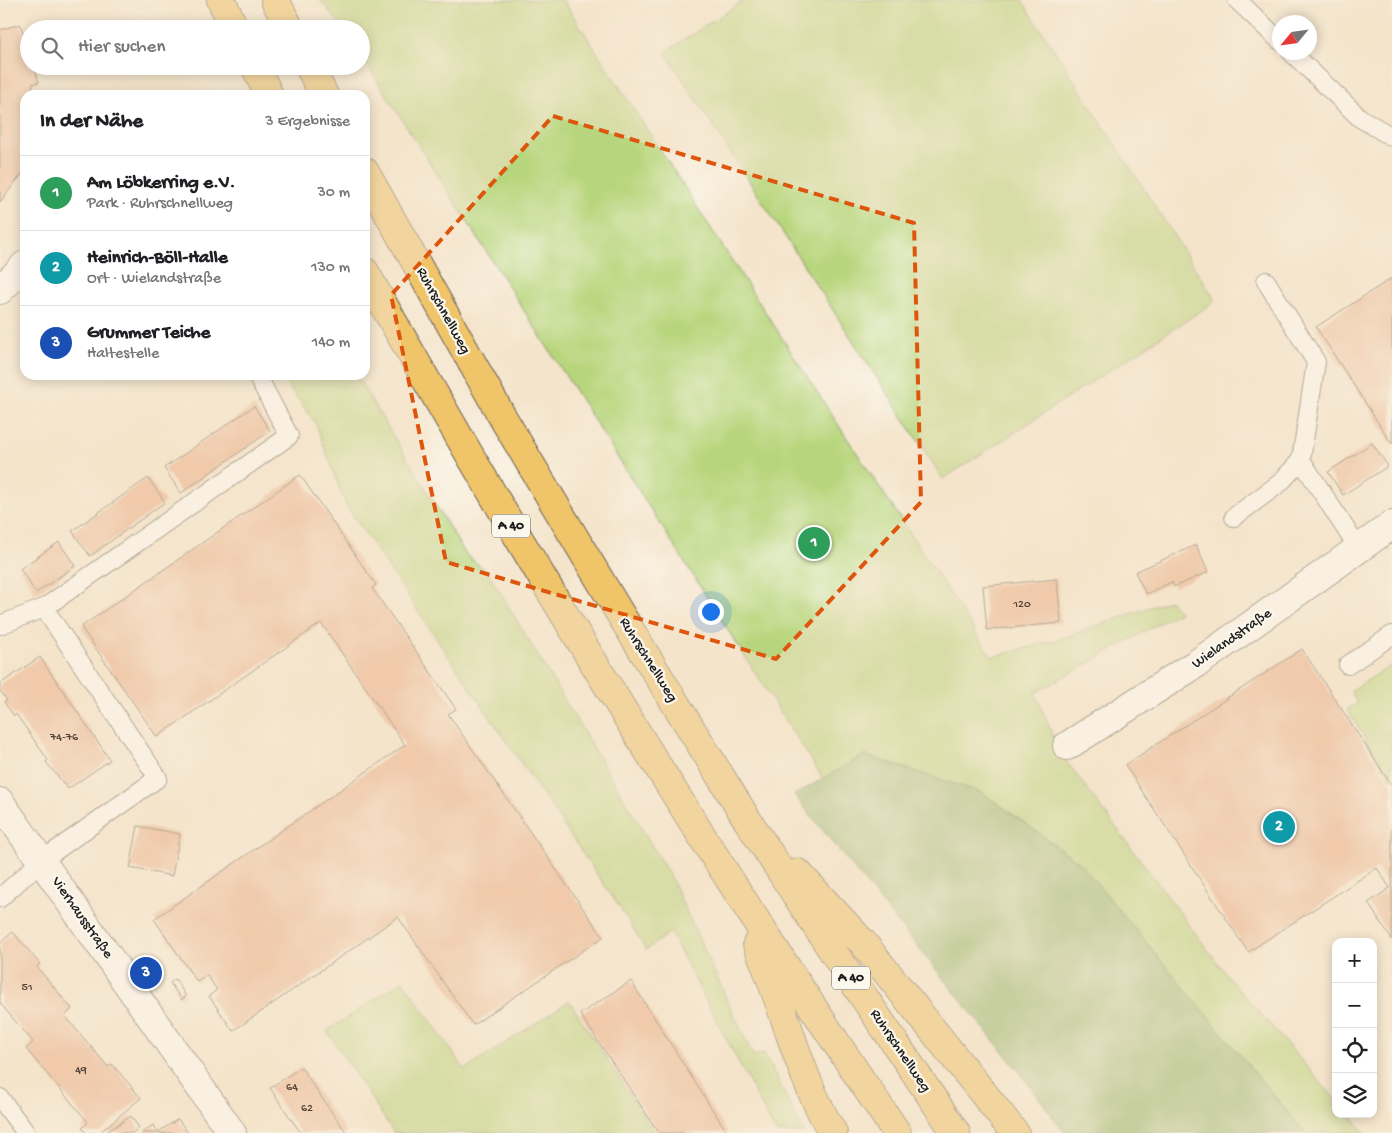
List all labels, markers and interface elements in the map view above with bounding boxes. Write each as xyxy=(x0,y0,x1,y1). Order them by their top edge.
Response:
north arrow xyxy=(1272,15,1317,60)
search box xyxy=(20,20,370,75)
icon: search xyxy=(38,34,66,62)
text: Hier suchen xyxy=(78,36,165,59)
text: In der Nähe xyxy=(40,110,143,135)
text: 3 Ergebnisse xyxy=(265,113,350,132)
text: Am Löbkerring e.V. xyxy=(87,172,236,195)
text: 1 xyxy=(53,184,59,203)
text: 30 m xyxy=(317,184,350,203)
text: Park · Ruhrschnellweg xyxy=(87,195,233,214)
text: Heinrich-Böll-Halle xyxy=(87,247,228,270)
text: 2 xyxy=(52,259,60,278)
text: 130 m xyxy=(311,259,350,278)
street label: Ruhrschnellweg xyxy=(412,265,474,357)
text: Ort · Wielandstraße xyxy=(87,270,221,289)
text: Grummer Teiche xyxy=(87,322,210,345)
text: 3 xyxy=(52,334,60,353)
text: 140 m xyxy=(312,334,350,353)
text: Haltestelle xyxy=(87,345,159,364)
road number: A 40 xyxy=(492,514,530,538)
pin: 1 xyxy=(798,524,830,562)
house number: 120 xyxy=(1012,598,1031,612)
your location xyxy=(698,599,724,625)
street label: Wielandstraße xyxy=(1189,605,1276,673)
street label: Ruhrschnellweg xyxy=(615,614,681,706)
house number: 74-76 xyxy=(49,731,79,745)
pin: 2 xyxy=(1263,808,1295,846)
street label: Vierhausstraße xyxy=(47,873,117,963)
map controls xyxy=(1332,938,1377,1118)
button: + xyxy=(1332,938,1377,983)
pin: 3 xyxy=(130,954,162,992)
road number: A 40 xyxy=(832,966,870,990)
house number: 51 xyxy=(21,981,33,995)
button: − xyxy=(1332,983,1377,1028)
street label: Ruhrschnellweg xyxy=(866,1006,934,1096)
button: locate xyxy=(1332,1028,1377,1073)
house number: 49 xyxy=(75,1064,87,1078)
button: layers xyxy=(1332,1073,1377,1118)
house number: 64 xyxy=(286,1081,298,1095)
house number: 62 xyxy=(301,1102,313,1116)

